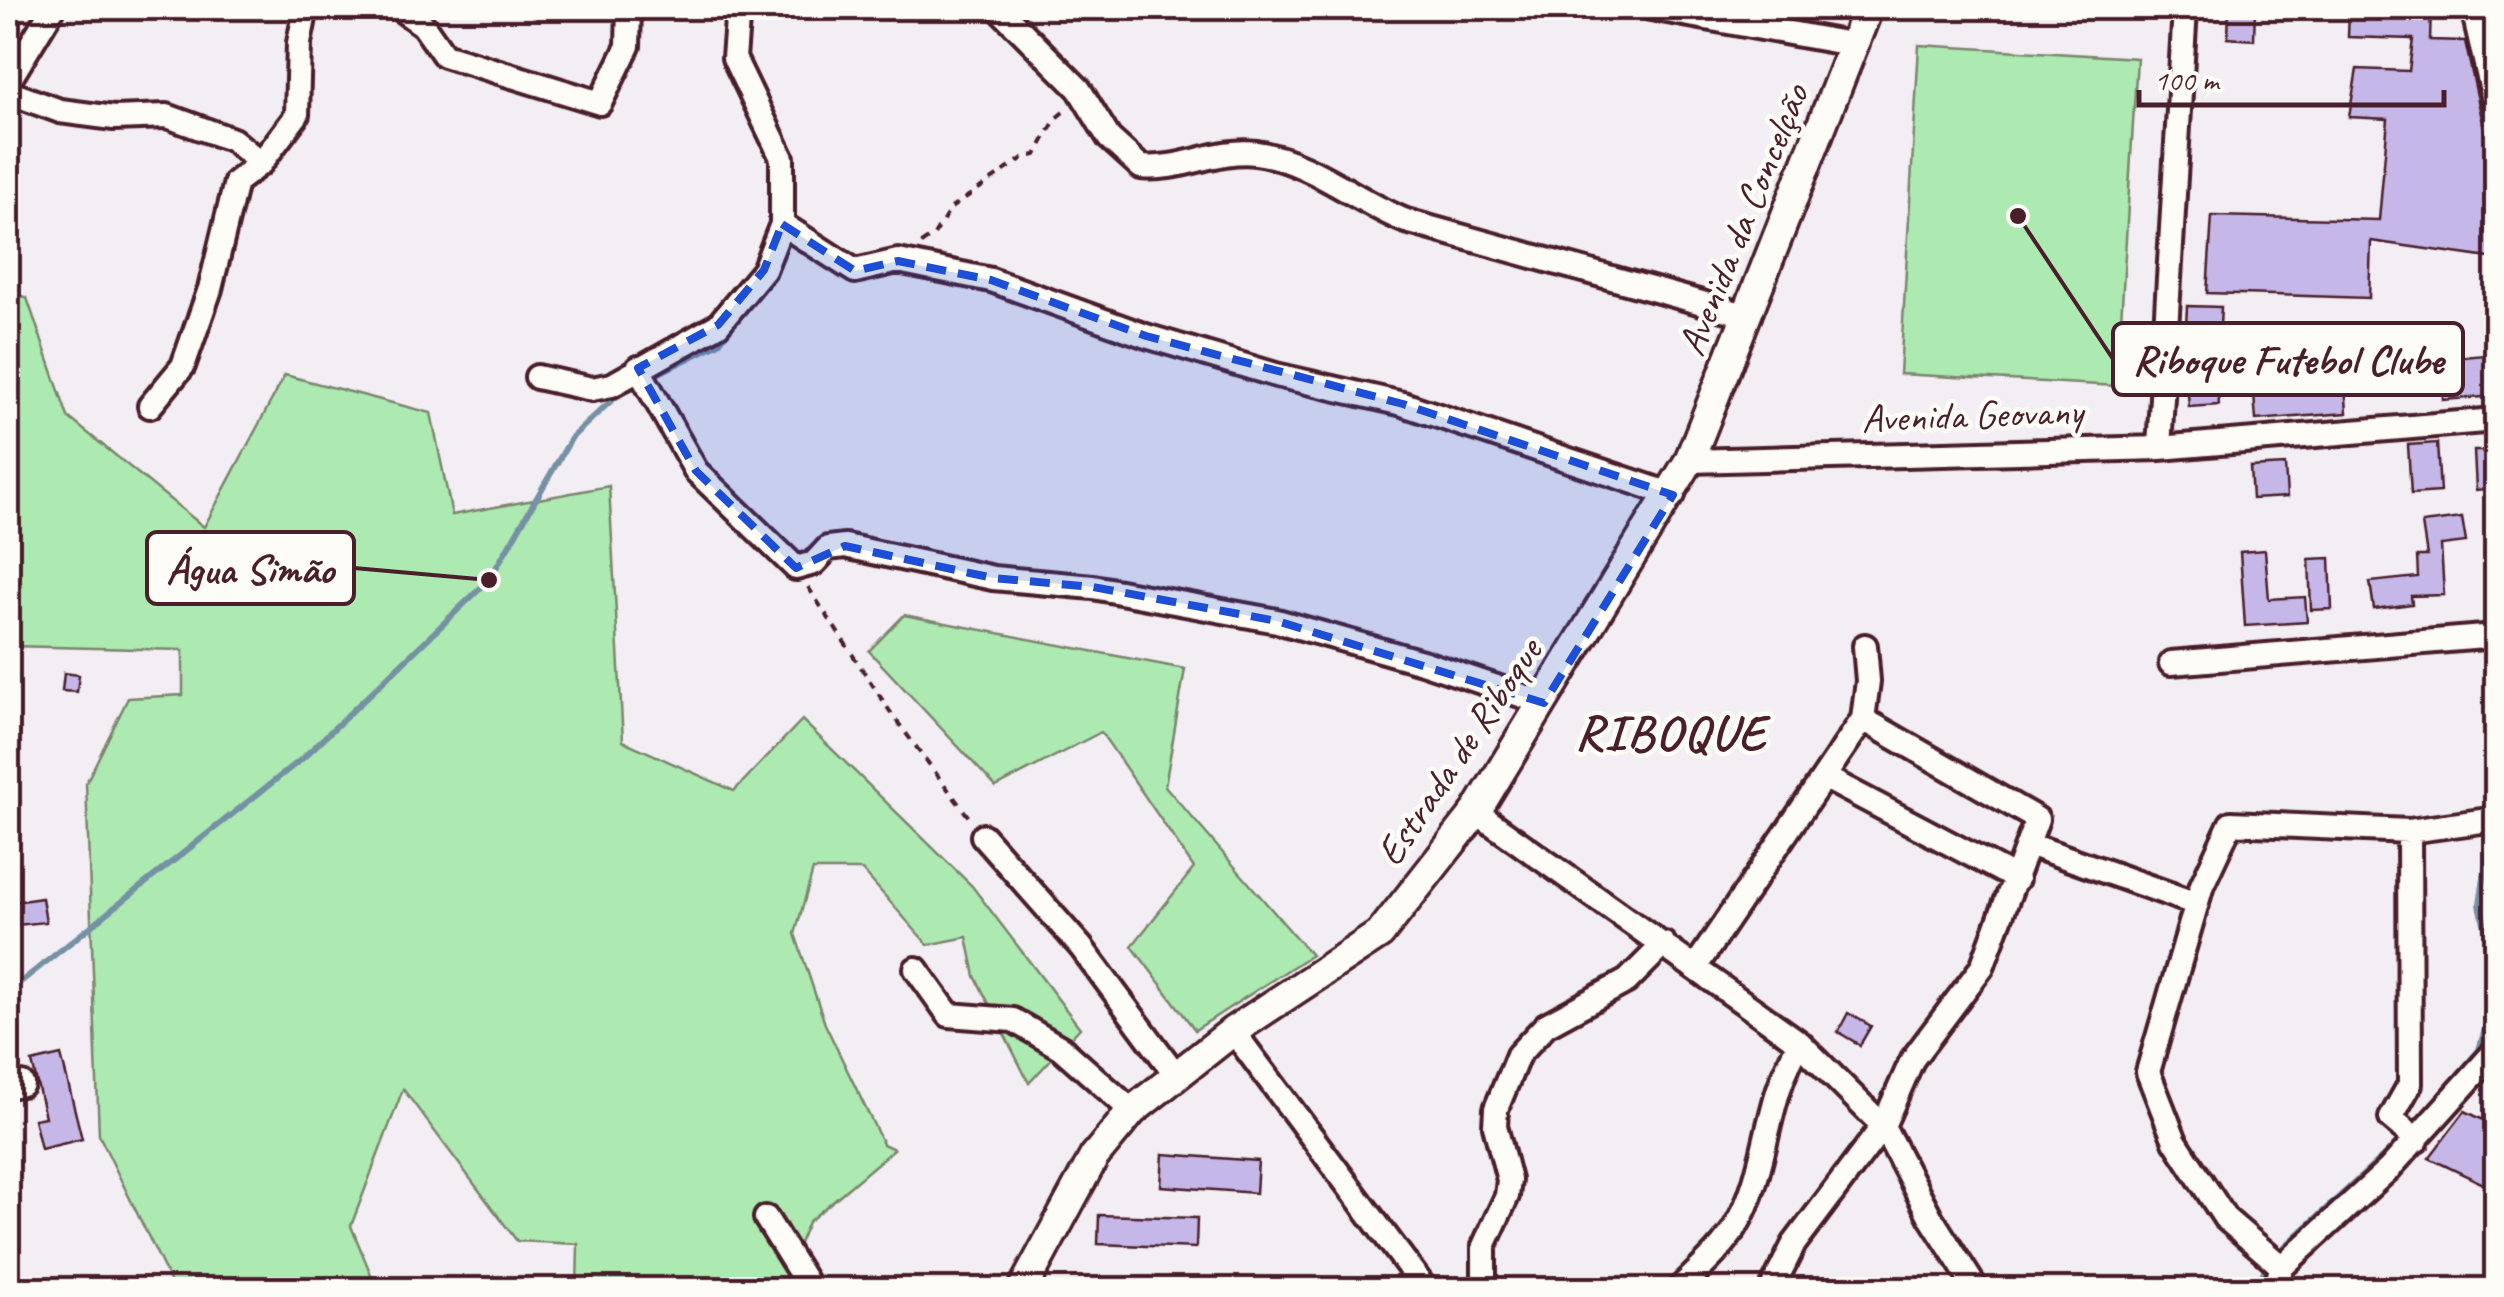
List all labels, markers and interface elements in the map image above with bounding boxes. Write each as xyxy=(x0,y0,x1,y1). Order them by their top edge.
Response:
scale bar xyxy=(2139,45,2444,107)
text: 100 m xyxy=(2154,61,2221,99)
street label: Avenida da Concelção xyxy=(1666,75,1821,363)
callout: Riboque Futebol Clube xyxy=(2113,323,2463,395)
text: Riboque Futebol Clube xyxy=(2133,334,2446,387)
street label: Avenida Geovany xyxy=(1861,386,2087,444)
callout: Água Simão xyxy=(147,532,354,604)
text: Água Simão xyxy=(166,543,337,596)
street label: Estrada de Riboque xyxy=(1365,626,1555,875)
district label: RIBOQUE xyxy=(1575,701,1771,764)

